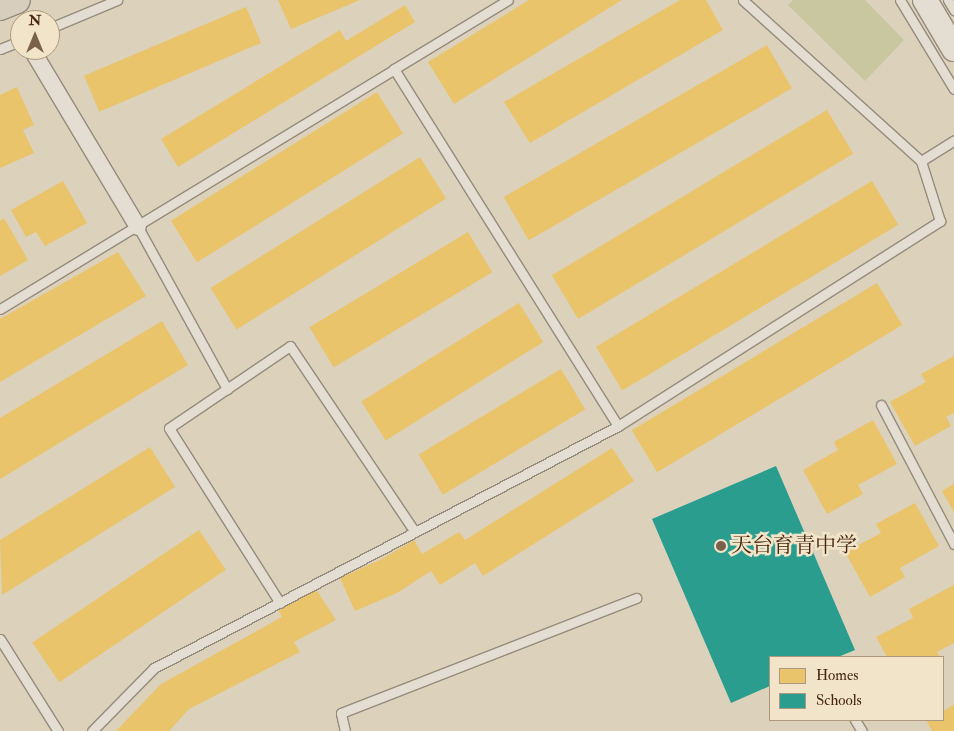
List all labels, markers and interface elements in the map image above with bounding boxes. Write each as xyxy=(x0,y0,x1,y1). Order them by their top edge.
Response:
north arrow xyxy=(10,10,60,60)
text: N xyxy=(29,12,41,29)
place label: 天台育青中学 xyxy=(731,533,857,559)
marker: 天台育青中学 xyxy=(715,540,727,552)
legend xyxy=(769,656,944,721)
text: Homes xyxy=(816,666,858,685)
text: Schools xyxy=(816,691,862,710)

